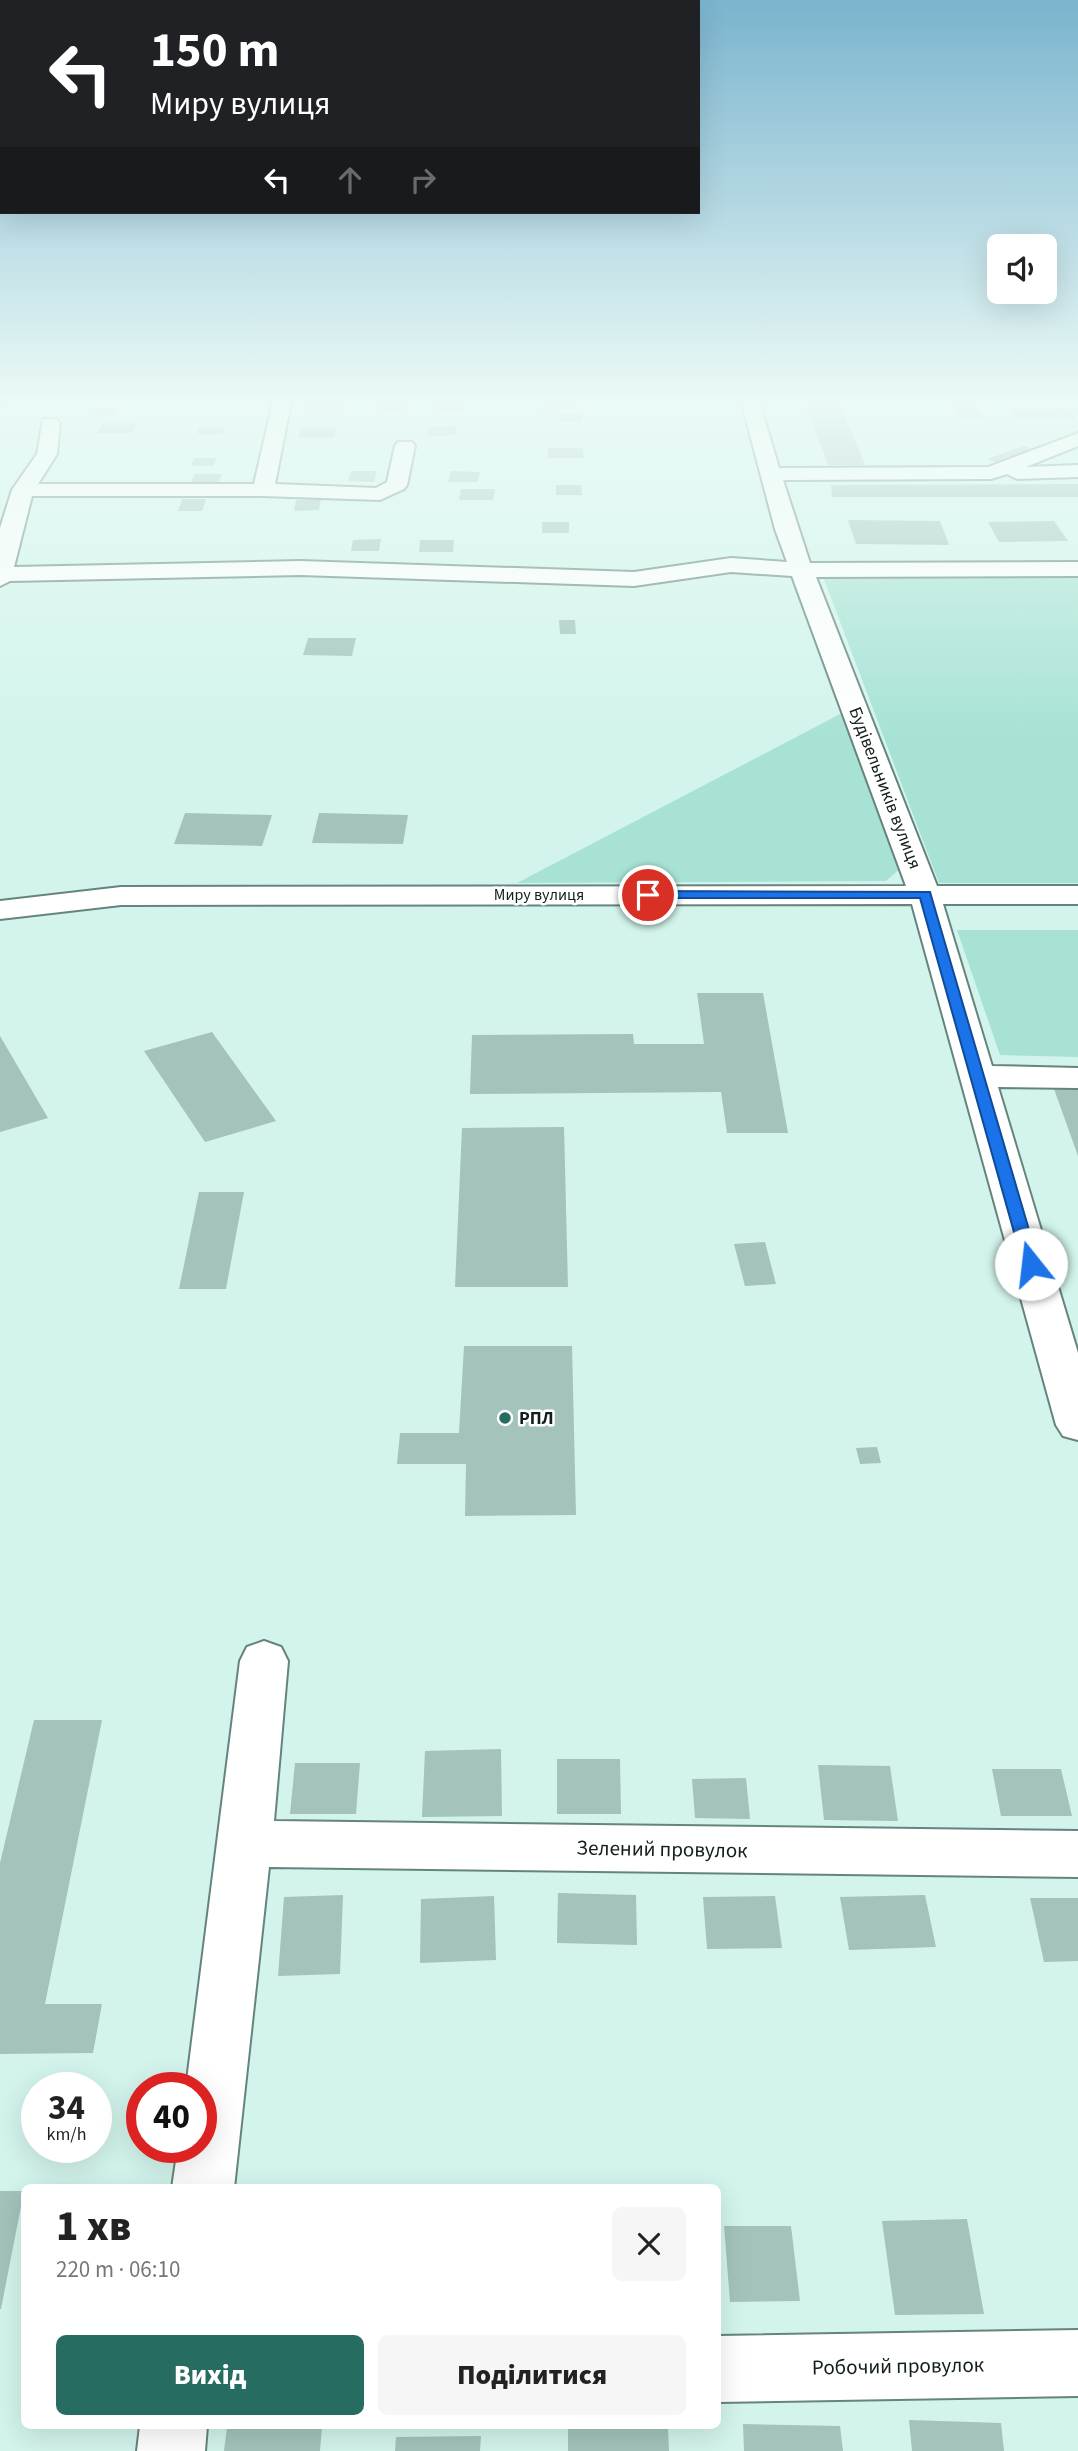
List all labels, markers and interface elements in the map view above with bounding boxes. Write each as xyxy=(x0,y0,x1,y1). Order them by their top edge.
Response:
text: 150 m xyxy=(150,16,279,86)
icon: left xyxy=(35,28,126,119)
text: Миру вулиця xyxy=(150,81,331,127)
icon: left xyxy=(258,161,296,199)
icon: ahead xyxy=(331,161,369,199)
icon: right xyxy=(404,161,442,199)
map controls xyxy=(987,234,1057,304)
button: sound xyxy=(987,234,1057,304)
street label: Будівельників вулиця xyxy=(843,703,927,873)
pin xyxy=(618,865,678,925)
icon: arrive xyxy=(629,876,667,914)
street label: Миру вулиця xyxy=(494,884,584,906)
position arrow xyxy=(994,1227,1068,1301)
place label: РПЛ xyxy=(519,1406,554,1431)
marker: РПЛ xyxy=(497,1410,513,1426)
street label: Зелений провулок xyxy=(576,1833,748,1866)
speed limit sign: 40 xyxy=(126,2072,217,2163)
text: 34 xyxy=(48,2083,85,2133)
text: km/h xyxy=(47,2122,86,2147)
text: 1 хв xyxy=(56,2197,131,2257)
button: close xyxy=(612,2207,686,2281)
text: 220 m · 06:10 xyxy=(56,2253,180,2286)
button: Вихід xyxy=(56,2335,364,2415)
button: Поділитися xyxy=(378,2335,686,2415)
street label: Робочий провулок xyxy=(812,2349,985,2382)

